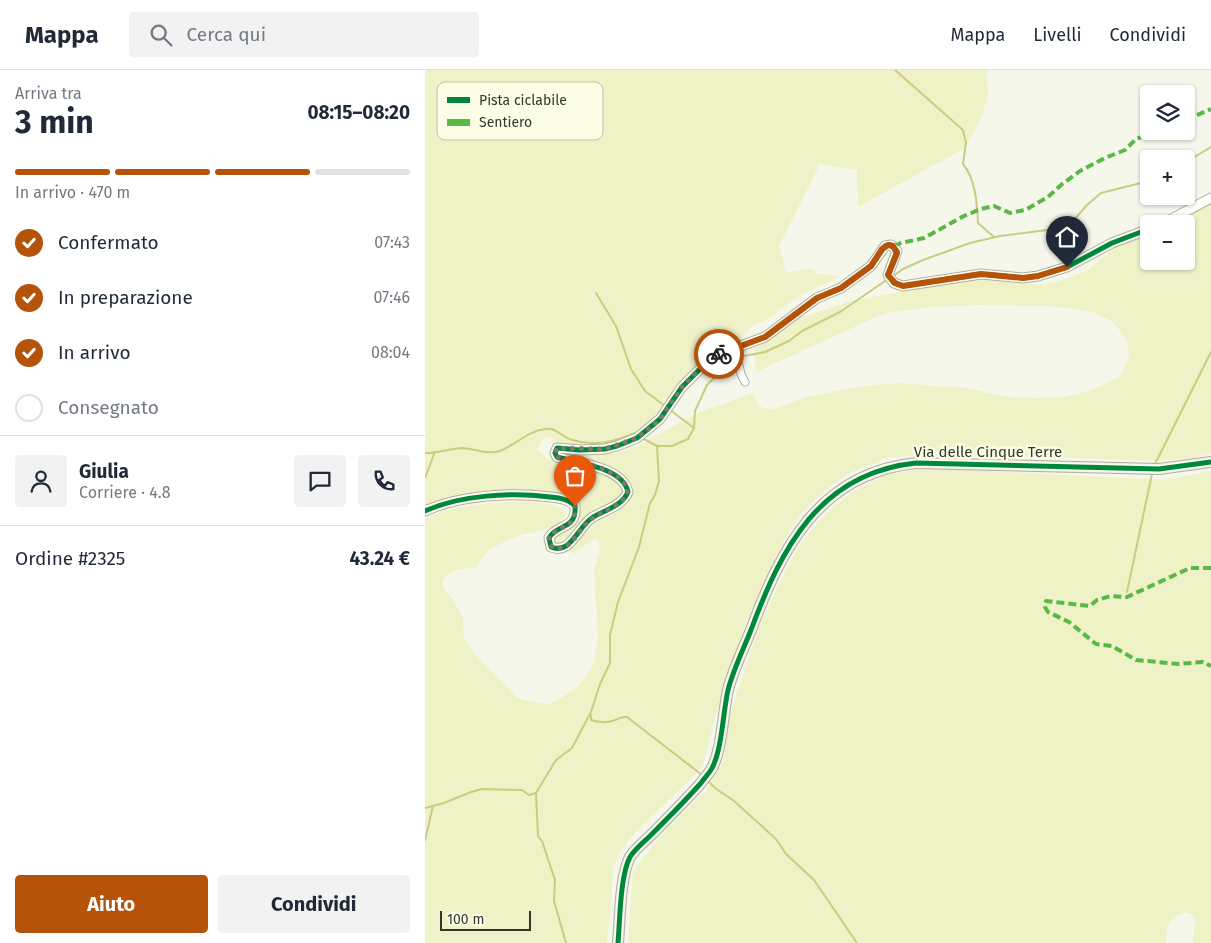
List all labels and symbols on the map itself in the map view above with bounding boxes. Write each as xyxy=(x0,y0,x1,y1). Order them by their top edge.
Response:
legend xyxy=(437,82,603,140)
text: Pista ciclabile xyxy=(479,92,567,109)
text: Sentiero xyxy=(479,114,532,131)
pin xyxy=(1046,216,1088,267)
courier xyxy=(694,329,744,379)
street label: Via delle Cinque Terre xyxy=(914,443,1062,461)
pin xyxy=(554,455,596,506)
scale bar xyxy=(440,908,531,931)

